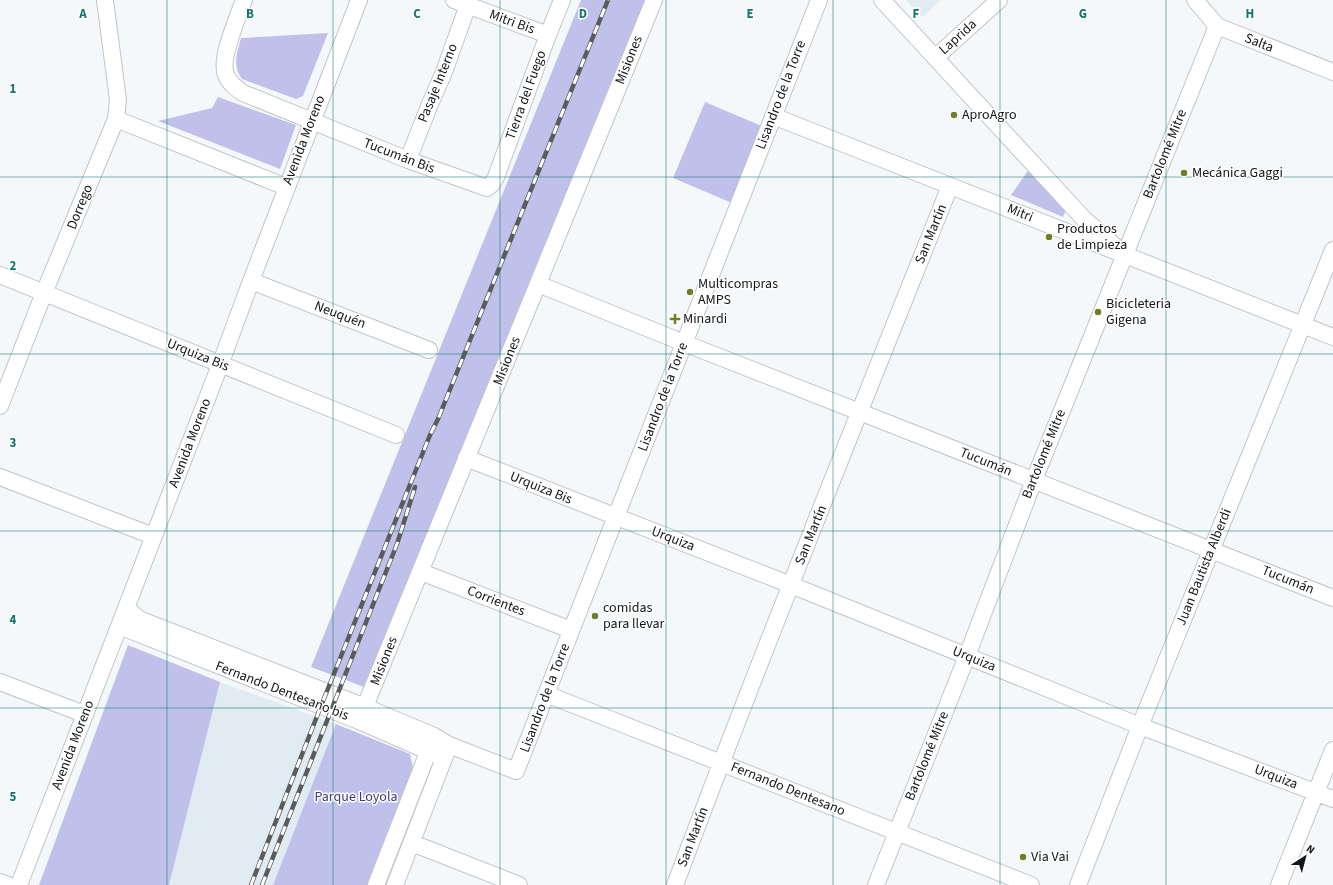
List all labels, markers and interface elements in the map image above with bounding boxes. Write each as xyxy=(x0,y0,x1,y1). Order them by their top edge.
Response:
text: A xyxy=(78,5,87,23)
text: B xyxy=(246,5,254,23)
text: C xyxy=(413,5,421,23)
street label: Mitri Bis xyxy=(486,5,538,39)
text: D xyxy=(579,5,587,23)
text: E xyxy=(746,5,754,23)
text: F xyxy=(913,5,920,23)
text: G xyxy=(1079,5,1087,23)
text: H xyxy=(1246,5,1254,23)
street label: Laprida xyxy=(935,15,981,59)
street label: Salta xyxy=(1242,28,1276,58)
street label: Misiones xyxy=(610,32,648,87)
street label: Lisandro de la Torre xyxy=(751,38,811,152)
street label: Pasaje Interno xyxy=(413,41,463,125)
street label: Tierra del Fuego xyxy=(501,48,551,142)
text: 1 xyxy=(10,80,17,98)
street label: Avenida Moreno xyxy=(278,92,330,188)
place label: AproAgro xyxy=(962,105,1017,125)
street label: Bartolomé Mitre xyxy=(1138,106,1192,202)
marker: AproAgro xyxy=(949,110,959,120)
street label: Tucumán Bis xyxy=(360,133,438,179)
place label: Mecánica Gaggi xyxy=(1192,163,1283,183)
marker: Mecánica Gaggi xyxy=(1179,168,1189,178)
street label: Dorrego xyxy=(62,181,98,233)
street label: Mitri xyxy=(1004,199,1036,227)
street label: San Martín xyxy=(910,201,952,267)
place label: Productos de Limpieza xyxy=(1057,219,1127,255)
marker: Productos de Limpieza xyxy=(1044,232,1054,242)
text: 2 xyxy=(10,257,17,275)
place label: Multicompras AMPS xyxy=(698,274,778,310)
marker: Multicompras AMPS xyxy=(685,287,695,297)
place label: Bicicleteria Gigena xyxy=(1106,294,1171,330)
street label: Neuquén xyxy=(311,296,369,334)
marker: Bicicleteria Gigena xyxy=(1093,307,1103,317)
place label: Minardi xyxy=(683,309,727,329)
marker: Minardi xyxy=(670,314,680,324)
street label: Urquiza Bis xyxy=(164,333,232,377)
street label: Misiones xyxy=(488,333,526,388)
street label: Lisandro de la Torre xyxy=(633,340,693,454)
street label: Avenida Moreno xyxy=(164,395,216,491)
street label: Bartolomé Mitre xyxy=(1017,406,1071,502)
text: 3 xyxy=(10,434,17,452)
street label: Tucumán xyxy=(957,442,1015,482)
street label: Urquiza Bis xyxy=(507,466,575,510)
street label: San Martín xyxy=(790,502,832,568)
street label: Juan Bautista Alberdi xyxy=(1171,505,1237,629)
street label: Urquiza xyxy=(648,522,698,556)
street label: Tucumán xyxy=(1259,560,1317,600)
street label: Corrientes xyxy=(464,581,528,621)
place label: comidas para llevar xyxy=(603,598,664,634)
text: 4 xyxy=(10,611,17,629)
marker: comidas para llevar xyxy=(590,611,600,621)
street label: Misiones xyxy=(365,633,403,688)
street label: Lisandro de la Torre xyxy=(515,641,575,755)
street label: Urquiza xyxy=(949,641,999,677)
street label: Fernando Dentesano bis xyxy=(212,656,352,726)
street label: Avenida Moreno xyxy=(47,697,99,793)
street label: Bartolomé Mitre xyxy=(900,708,954,804)
street label: Fernando Dentesano xyxy=(728,757,848,821)
street label: Urquiza xyxy=(1251,760,1301,794)
park label: Parque Loyola xyxy=(314,787,398,807)
text: 5 xyxy=(10,788,17,806)
street label: San Martín xyxy=(672,804,714,870)
north arrow xyxy=(1285,837,1325,877)
text: N xyxy=(1303,841,1318,858)
place label: Via Vai xyxy=(1031,847,1069,867)
marker: Via Vai xyxy=(1018,852,1028,862)

